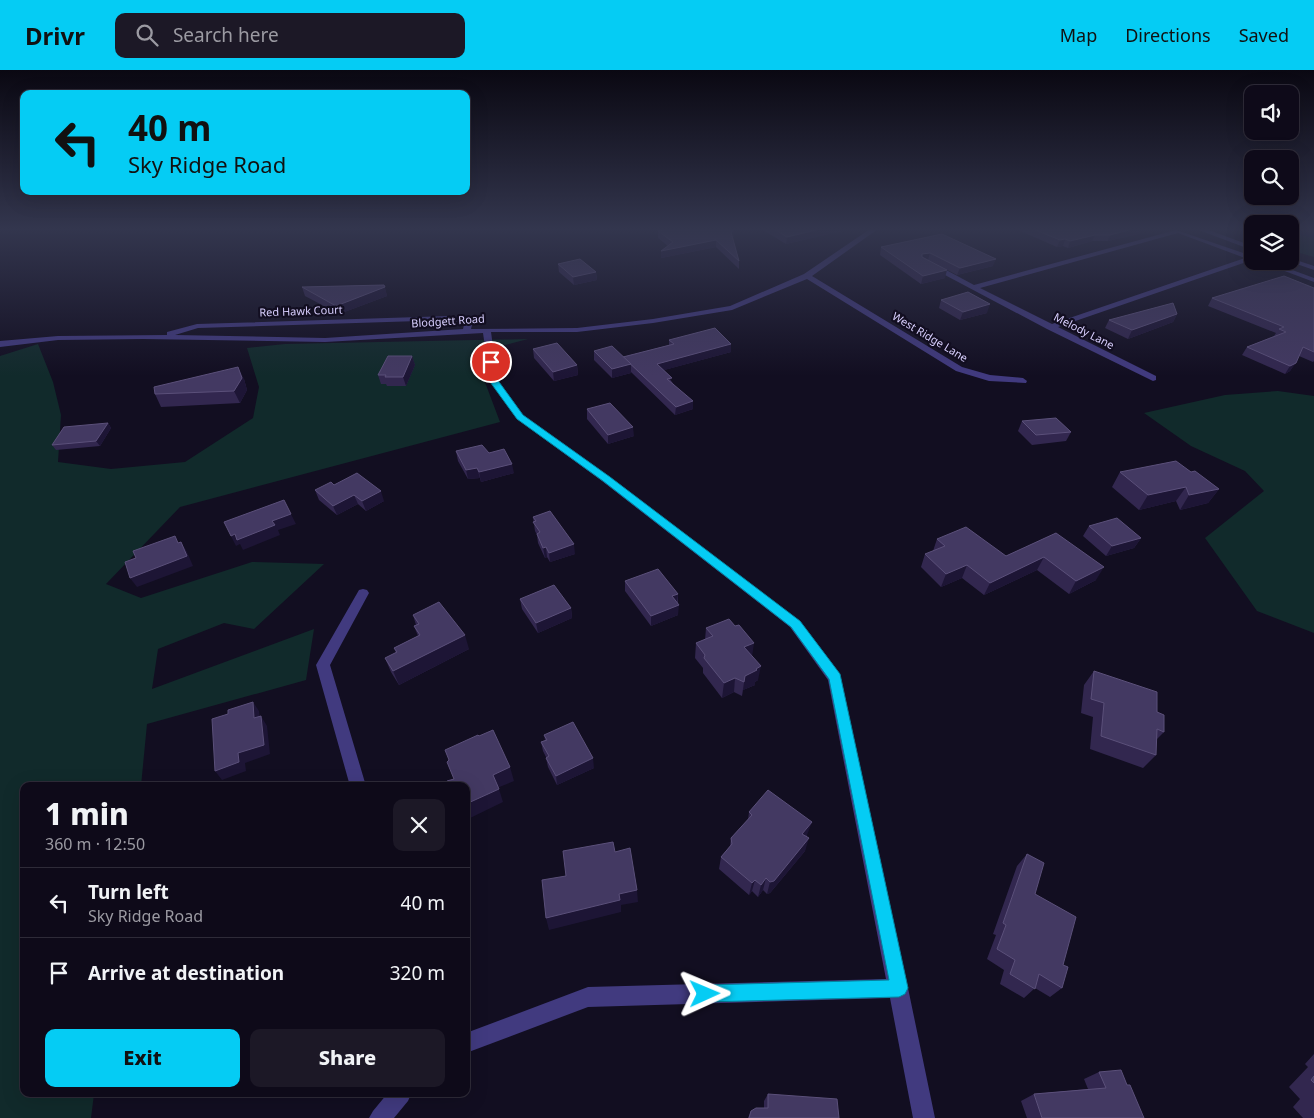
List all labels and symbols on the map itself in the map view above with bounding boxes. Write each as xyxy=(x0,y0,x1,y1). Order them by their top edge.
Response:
street label: Red Hawk Court xyxy=(259,302,343,319)
street label: West Ridge Lane xyxy=(890,308,971,365)
street label: Melody Lane xyxy=(1051,309,1117,352)
street label: Blodgett Road xyxy=(411,310,485,331)
pin xyxy=(470,341,512,383)
position arrow xyxy=(678,967,730,1019)

